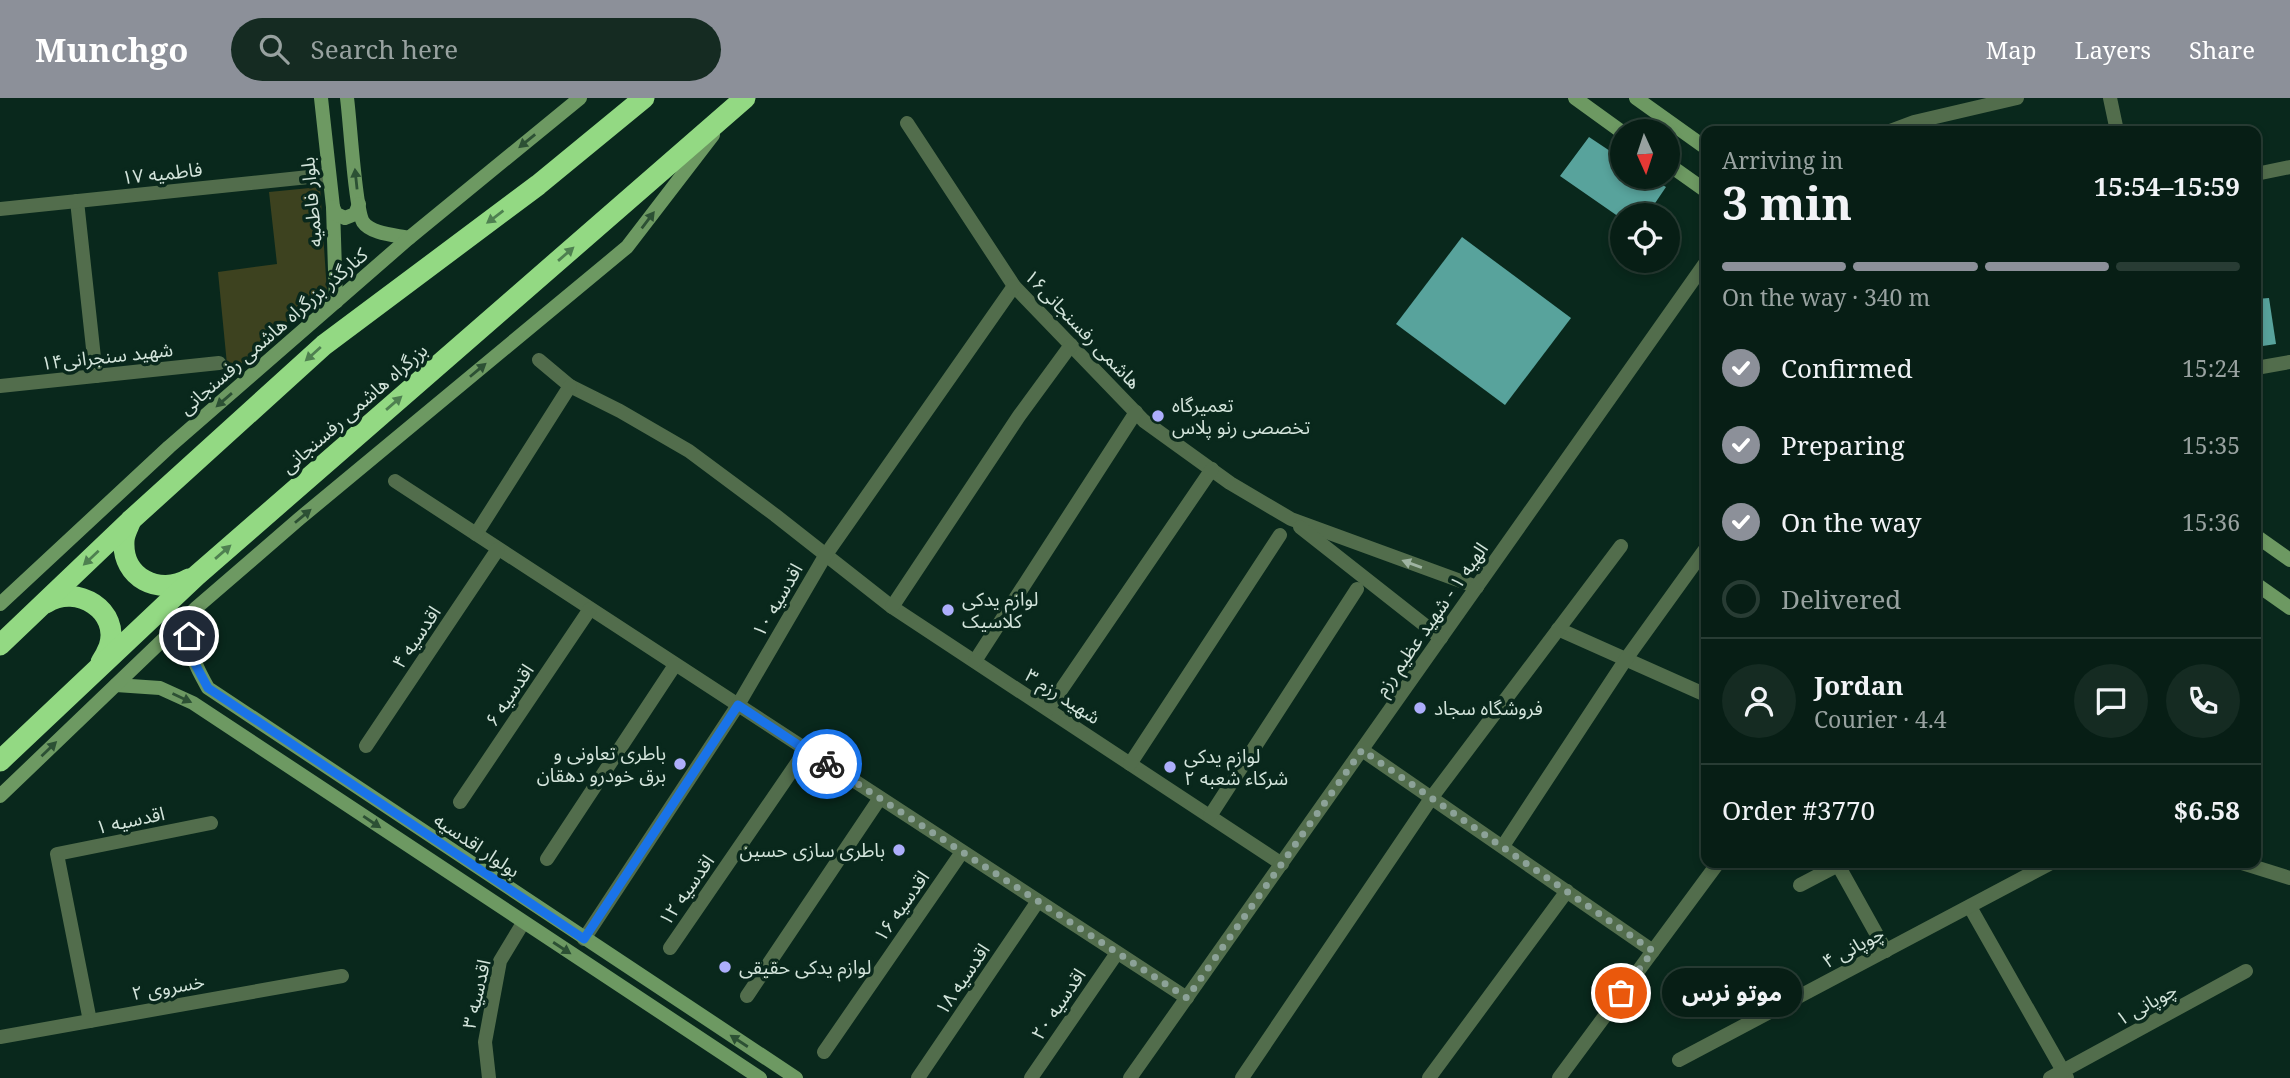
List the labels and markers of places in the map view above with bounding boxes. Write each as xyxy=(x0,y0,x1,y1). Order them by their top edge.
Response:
place label: تعمیرگاه تخصصی رنو پلاس xyxy=(1172,392,1310,440)
marker: تعمیرگاه تخصصی رنو پلاس xyxy=(1150,408,1166,424)
place label: لوازم یدکی کلاسیک xyxy=(962,586,1038,634)
marker: لوازم یدکی کلاسیک xyxy=(940,602,956,618)
pin xyxy=(159,606,219,666)
place label: فروشگاه سجاد xyxy=(1434,695,1543,721)
marker: فروشگاه سجاد xyxy=(1412,700,1428,716)
place label: باطری تعاونی و برق خودرو دهقان xyxy=(537,740,666,788)
place label: لوازم یدکی شرکاء شعبه ۲ xyxy=(1184,743,1288,791)
marker: باطری تعاونی و برق خودرو دهقان xyxy=(672,756,688,772)
marker: لوازم یدکی شرکاء شعبه ۲ xyxy=(1162,759,1178,775)
place label: باطری سازی حسین xyxy=(740,837,885,863)
marker: باطری سازی حسین xyxy=(891,842,907,858)
place label: لوازم یدکی حقیقی xyxy=(739,954,871,982)
marker: لوازم یدکی حقیقی xyxy=(717,959,733,975)
pin xyxy=(1591,963,1651,1023)
callout: موتو نرس xyxy=(1663,968,1803,1018)

